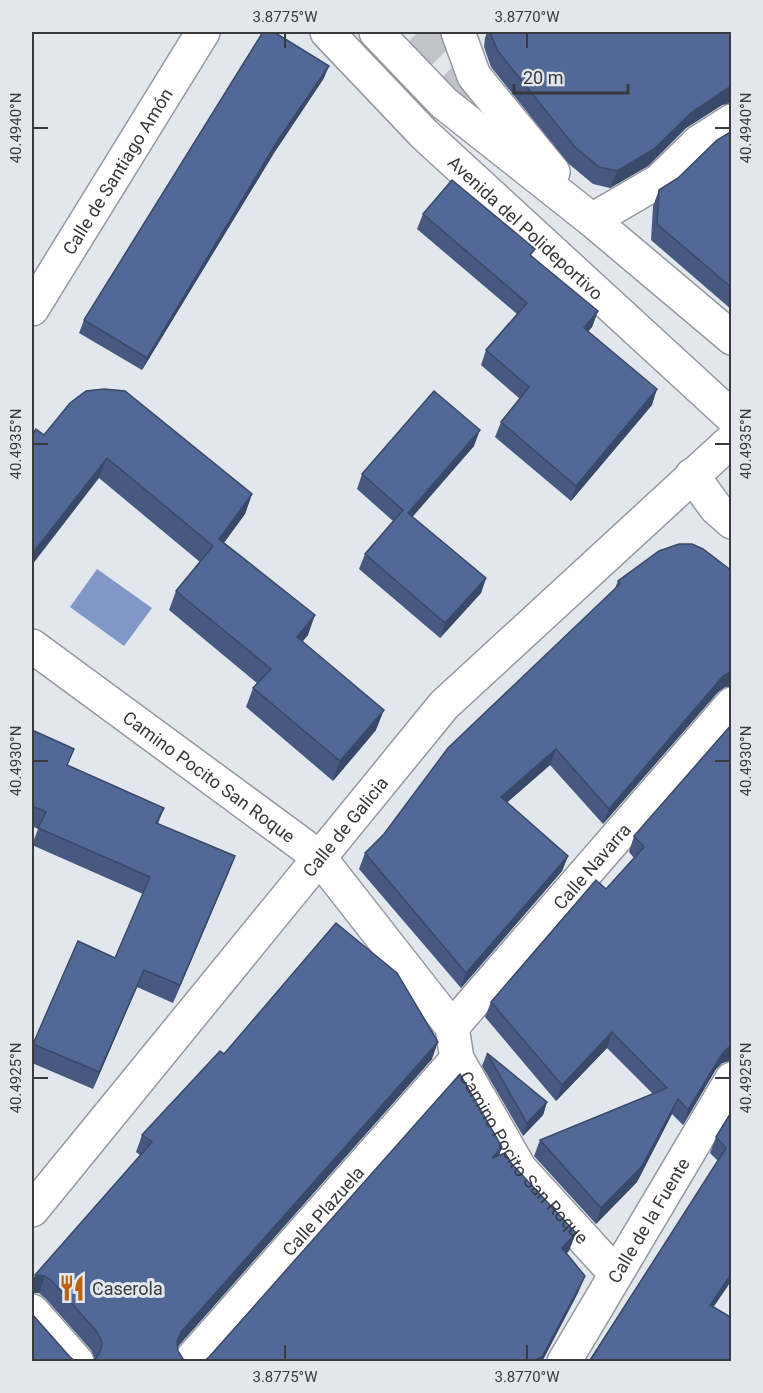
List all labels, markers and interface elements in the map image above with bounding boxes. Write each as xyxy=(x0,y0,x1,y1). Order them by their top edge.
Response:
text: 3.8775°W xyxy=(252,8,318,26)
text: 3.8770°W xyxy=(494,8,560,26)
scale bar xyxy=(514,57,628,95)
text: 20 m xyxy=(523,67,563,88)
street label: Calle de Santiago Amón xyxy=(58,84,176,258)
text: 40.4940°N xyxy=(7,93,25,163)
text: 40.4940°N xyxy=(737,93,755,163)
street label: Avenida del Polideportivo xyxy=(444,151,608,304)
text: 40.4935°N xyxy=(7,409,25,479)
text: 40.4935°N xyxy=(737,409,755,479)
street label: Camino Pocito San Roque xyxy=(119,706,299,846)
text: 40.4930°N xyxy=(7,726,25,796)
text: 40.4930°N xyxy=(737,726,755,796)
street label: Calle de Galicia xyxy=(298,772,392,881)
street label: Calle Navarra xyxy=(549,819,634,913)
text: 40.4925°N xyxy=(7,1043,25,1113)
text: 40.4925°N xyxy=(737,1043,755,1113)
street label: Camino Pocito San Roque xyxy=(456,1067,593,1248)
street label: Calle de la Fuente xyxy=(603,1154,693,1286)
street label: Calle Plazuela xyxy=(278,1162,368,1260)
restaurant icon: Caserola xyxy=(57,1273,87,1303)
place label: Caserola xyxy=(92,1278,163,1299)
text: 3.8775°W xyxy=(252,1368,318,1386)
text: 3.8770°W xyxy=(494,1368,560,1386)

